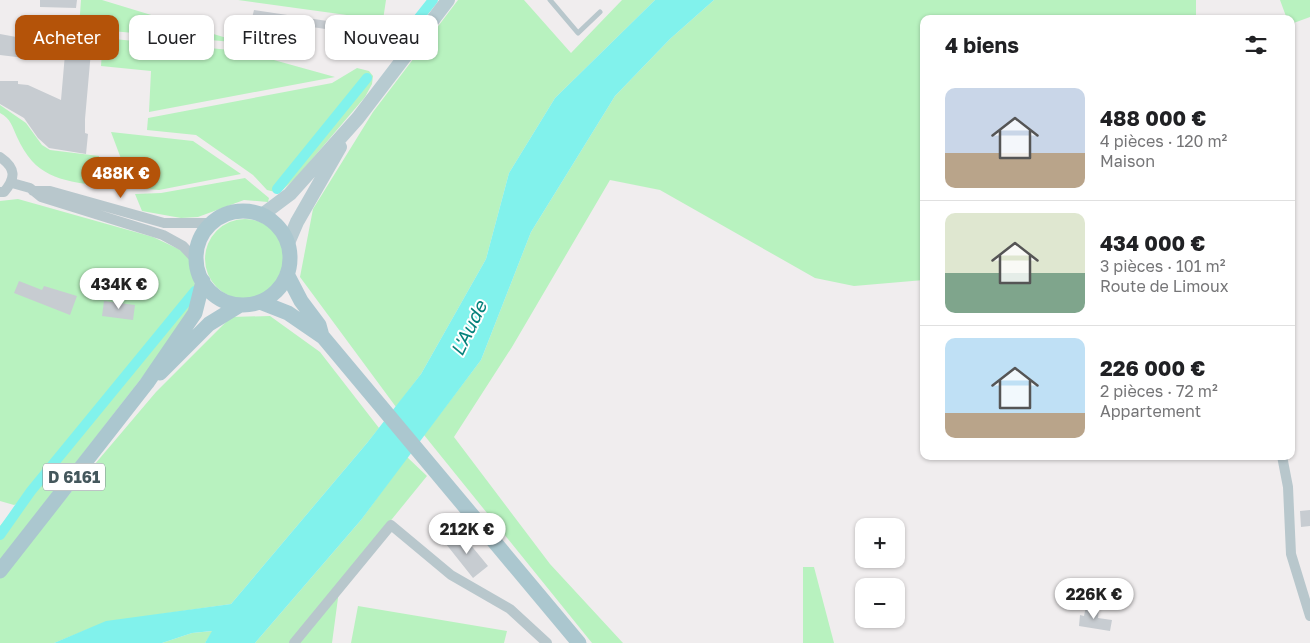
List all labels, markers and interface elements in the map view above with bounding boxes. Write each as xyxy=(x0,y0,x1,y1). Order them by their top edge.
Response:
chip: Acheter xyxy=(15,15,119,60)
chip: Louer xyxy=(129,15,214,60)
chip: Filtres xyxy=(224,15,315,60)
chip: Nouveau xyxy=(325,15,438,60)
icon: filters xyxy=(1242,31,1270,59)
text: 4 biens xyxy=(945,32,1019,58)
text: 488 000 € xyxy=(1100,105,1206,131)
icon: home xyxy=(985,108,1045,168)
text: 4 pièces · 120 m² xyxy=(1100,131,1227,151)
text: Maison xyxy=(1100,151,1155,171)
pin: 488K € xyxy=(80,156,162,199)
text: 488K € xyxy=(92,163,150,183)
text: 434 000 € xyxy=(1100,230,1205,256)
icon: home xyxy=(985,233,1045,293)
text: 3 pièces · 101 m² xyxy=(1100,256,1225,276)
pin: 434K € xyxy=(78,268,160,310)
text: 434K € xyxy=(91,274,147,294)
text: Route de Limoux xyxy=(1100,276,1228,296)
water label: L'Aude xyxy=(445,295,492,359)
text: 226 000 € xyxy=(1100,355,1205,381)
icon: home xyxy=(985,358,1045,418)
text: 2 pièces · 72 m² xyxy=(1100,381,1218,401)
text: Appartement xyxy=(1100,401,1201,421)
road number: D 6161 xyxy=(43,464,105,491)
pin: 212K € xyxy=(426,512,508,555)
map controls xyxy=(855,518,905,628)
button: + xyxy=(855,518,905,568)
text: 212K € xyxy=(440,519,494,539)
button: − xyxy=(855,578,905,628)
pin: 226K € xyxy=(1053,578,1135,620)
text: 226K € xyxy=(1066,584,1122,604)

